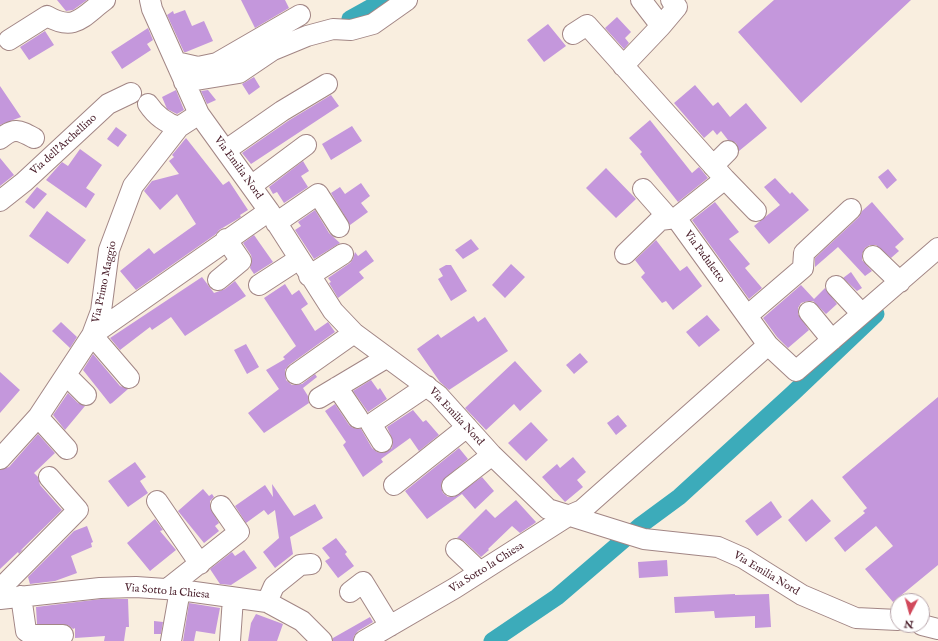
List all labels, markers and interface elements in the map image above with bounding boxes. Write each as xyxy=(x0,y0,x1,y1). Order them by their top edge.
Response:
street label: Via dell'Archellino xyxy=(28,112,100,178)
street label: Via Emilia Nord xyxy=(211,134,265,202)
street label: Via Paduletto xyxy=(681,228,727,286)
street label: Via Primo Maggio xyxy=(90,240,120,324)
street label: Via Emilia Nord xyxy=(426,385,486,449)
street label: Via Sotto la Chiesa xyxy=(447,540,527,596)
street label: Via Emilia Nord xyxy=(731,549,801,599)
street label: Via Sotto la Chiesa xyxy=(124,582,210,602)
north arrow xyxy=(890,593,930,633)
text: N xyxy=(903,616,914,631)

